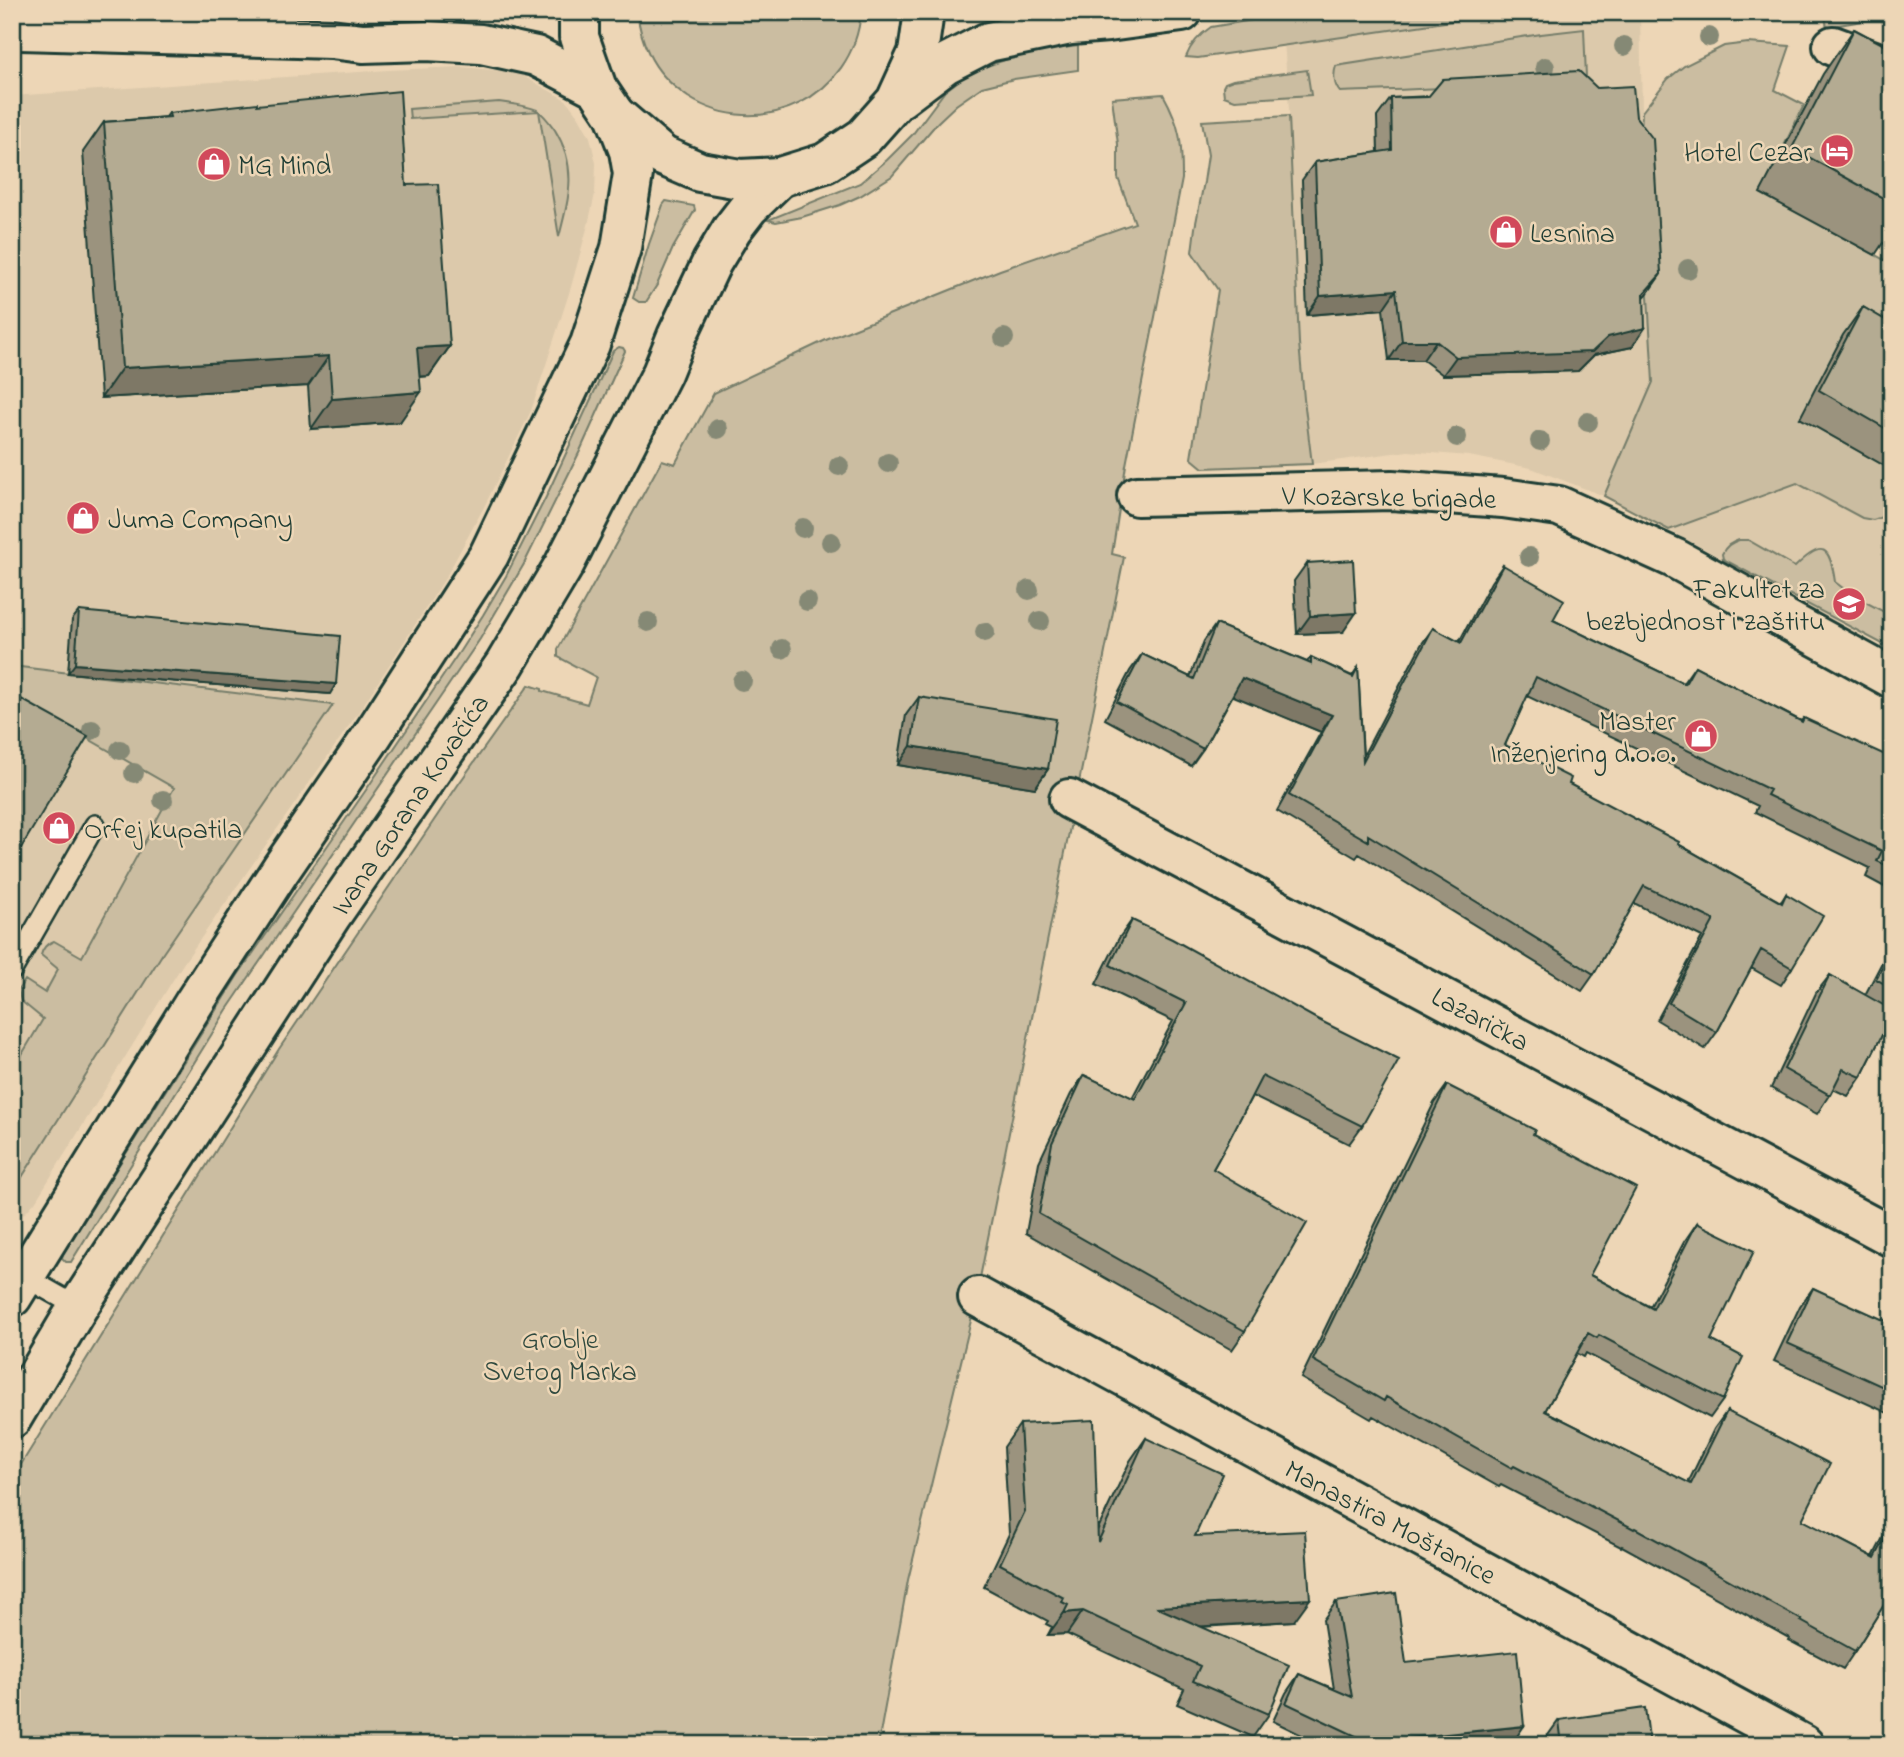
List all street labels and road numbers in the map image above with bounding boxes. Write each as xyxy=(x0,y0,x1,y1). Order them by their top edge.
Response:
street label: V Kozarske brigade xyxy=(1280,477,1497,522)
street label: Ivana Gorana Kovačića xyxy=(322,687,501,925)
street label: Lazarička xyxy=(1423,978,1536,1064)
street label: Manastira Moštanice xyxy=(1276,1451,1503,1597)

